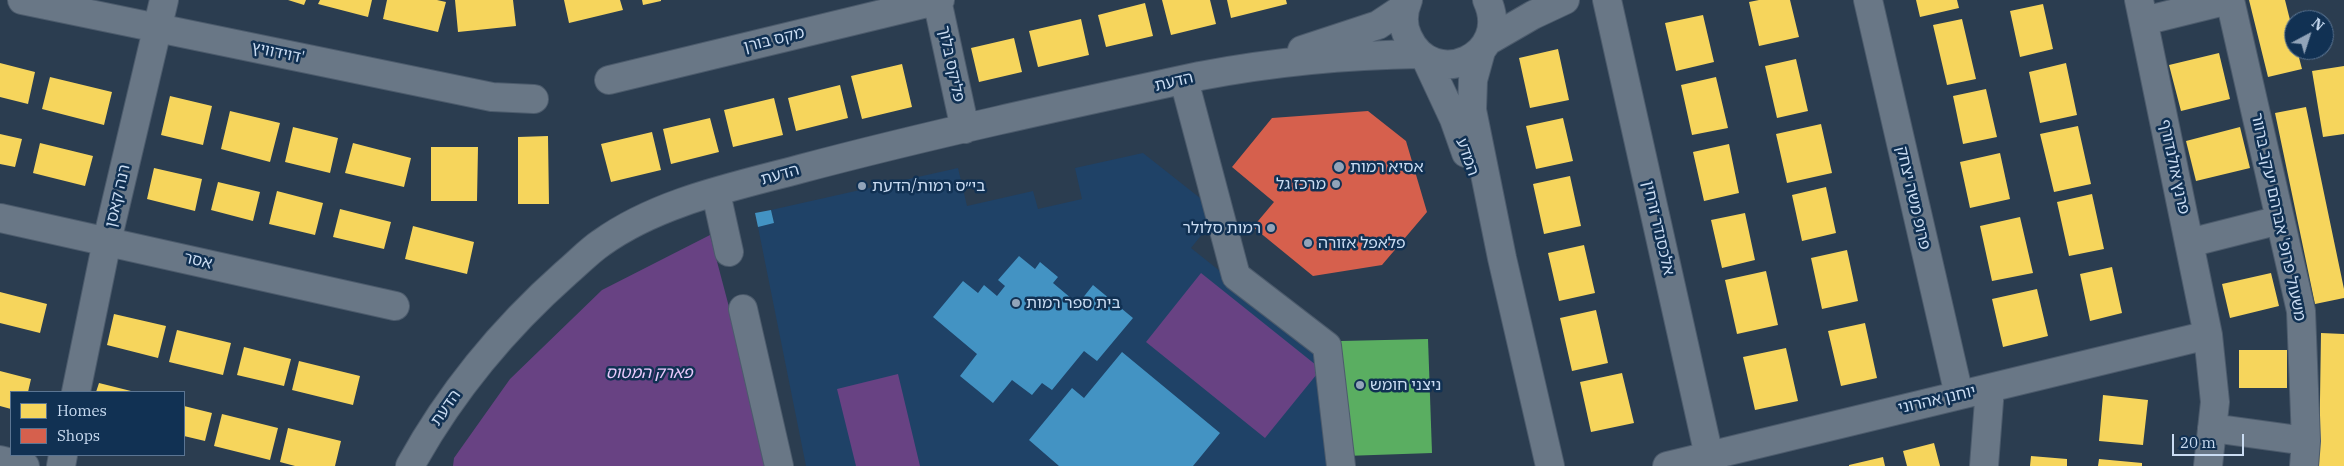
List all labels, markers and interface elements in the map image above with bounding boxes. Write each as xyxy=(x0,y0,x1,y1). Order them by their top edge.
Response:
north arrow xyxy=(2284,10,2334,60)
text: N xyxy=(2308,14,2328,35)
street label: מקס בורן xyxy=(742,23,806,57)
street label: פליקס בלוך xyxy=(934,24,968,104)
street label: דוידוויץ' xyxy=(250,38,306,68)
street label: הדעת xyxy=(1153,68,1195,96)
street label: משעול פרופ' אברהם יעקב ברוור xyxy=(2247,111,2309,323)
street label: פרנץ אולנדורף xyxy=(2155,118,2193,216)
street label: המדע xyxy=(1452,136,1482,178)
street label: פרופ משה יצחק xyxy=(1892,144,1934,252)
place label: אסיא רמות xyxy=(1350,157,1424,177)
street label: הדעת xyxy=(759,160,801,190)
marker: אסיא רמות xyxy=(1332,160,1346,174)
street label: רנה קאסן xyxy=(101,163,135,229)
place label: מרכז גל xyxy=(1276,174,1326,194)
place label: בי״ס רמות/הדעת xyxy=(872,176,985,196)
marker: מרכז גל xyxy=(1330,178,1342,190)
street label: אלכסנדר זרחין xyxy=(1638,179,1678,277)
marker: בי״ס רמות/הדעת xyxy=(856,180,868,192)
place label: רמות סלולר xyxy=(1183,218,1261,238)
marker: רמות סלולר xyxy=(1265,222,1277,234)
place label: פלאפל אזורה xyxy=(1318,233,1406,253)
marker: פלאפל אזורה xyxy=(1302,237,1314,249)
street label: אסר xyxy=(182,248,214,274)
place label: בית ספר רמות xyxy=(1026,293,1121,313)
marker: בית ספר רמות xyxy=(1010,297,1022,309)
park label: פארק המטוס xyxy=(605,363,693,383)
place label: ניצני חומש xyxy=(1370,375,1441,395)
marker: ניצני חומש xyxy=(1354,379,1366,391)
street label: יוחנן אהרוני xyxy=(1896,382,1978,418)
street label: הדעת xyxy=(427,386,465,430)
legend xyxy=(10,391,185,456)
text: Homes xyxy=(57,401,107,420)
scale bar xyxy=(2174,424,2246,456)
text: Shops xyxy=(57,426,100,445)
text: 20 m xyxy=(2180,433,2216,452)

